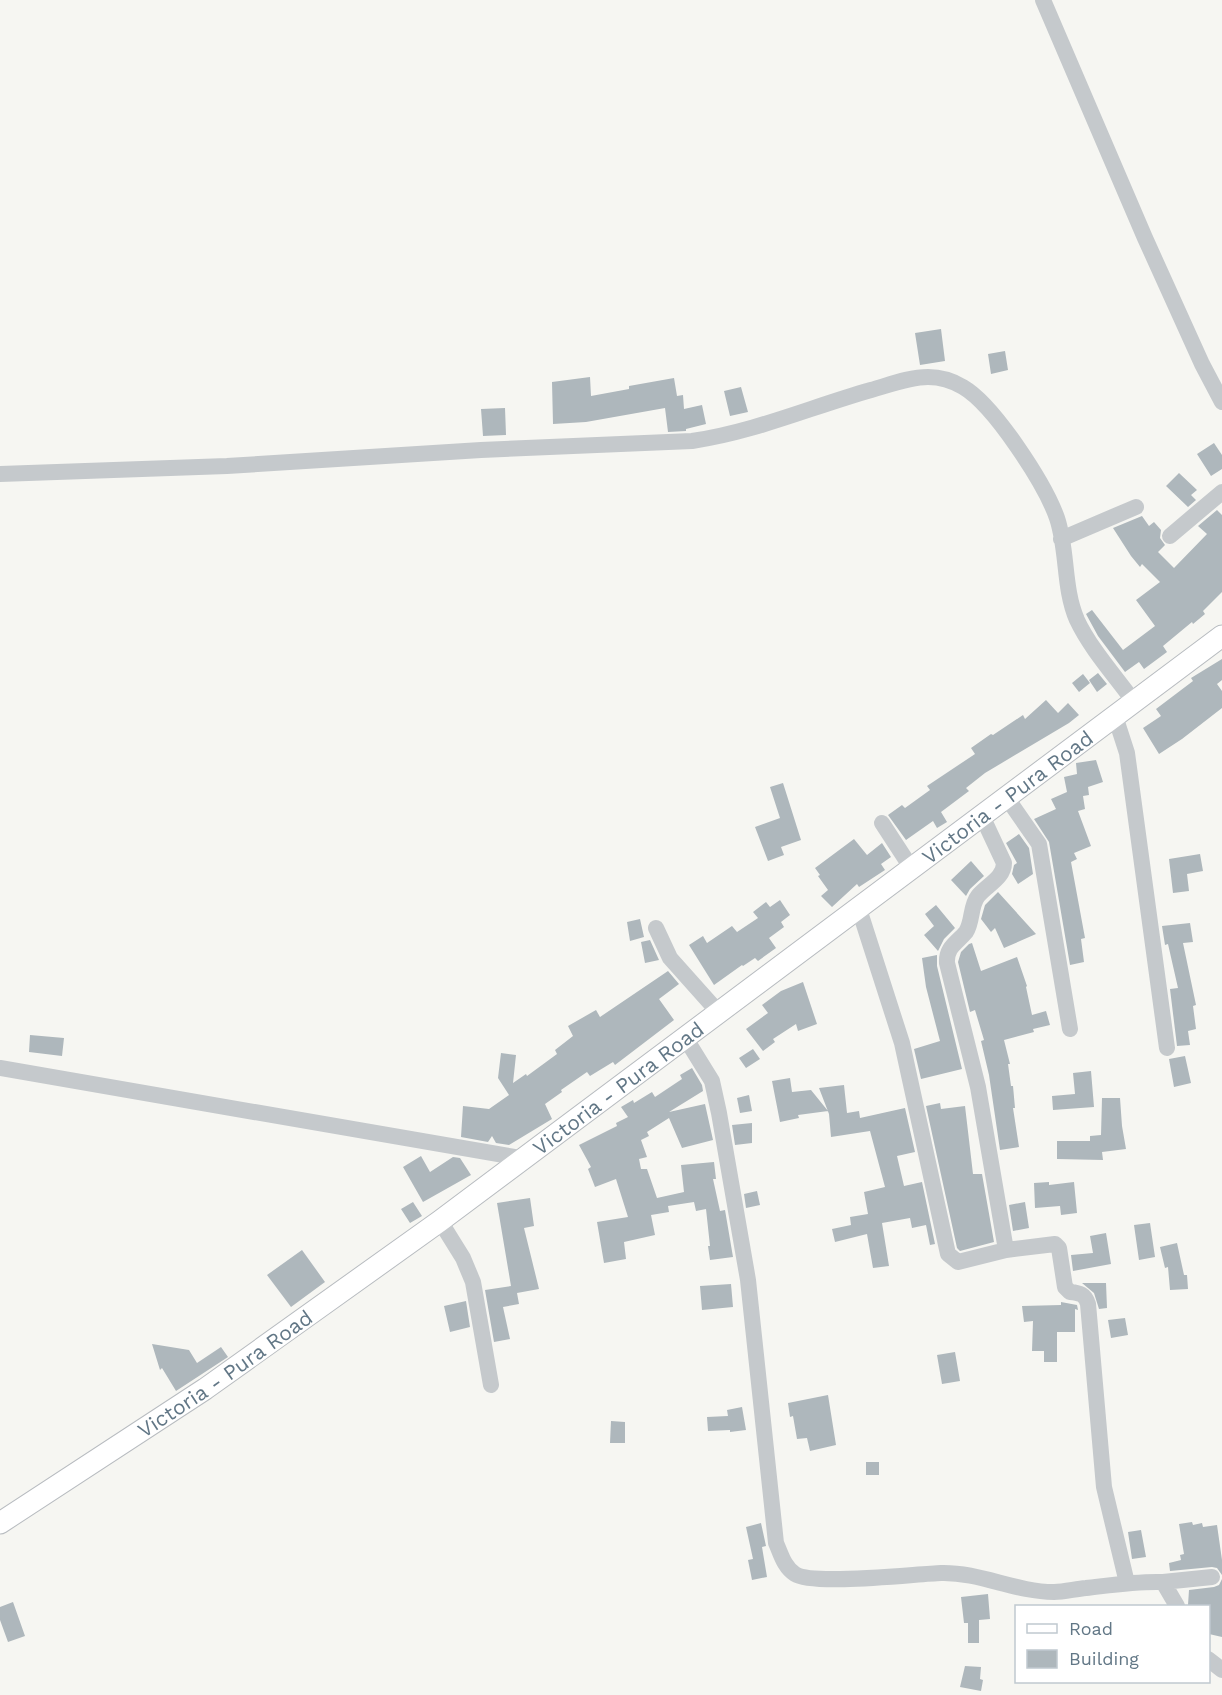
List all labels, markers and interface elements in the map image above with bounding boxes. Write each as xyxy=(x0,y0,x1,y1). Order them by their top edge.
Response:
street label: Victoria - Pura Road xyxy=(917,725,1097,869)
street label: Victoria - Pura Road xyxy=(528,1016,708,1160)
street label: Victoria - Pura Road xyxy=(133,1304,317,1442)
legend xyxy=(1015,1605,1210,1683)
text: Road xyxy=(1069,1618,1113,1639)
text: Building xyxy=(1069,1648,1139,1669)

